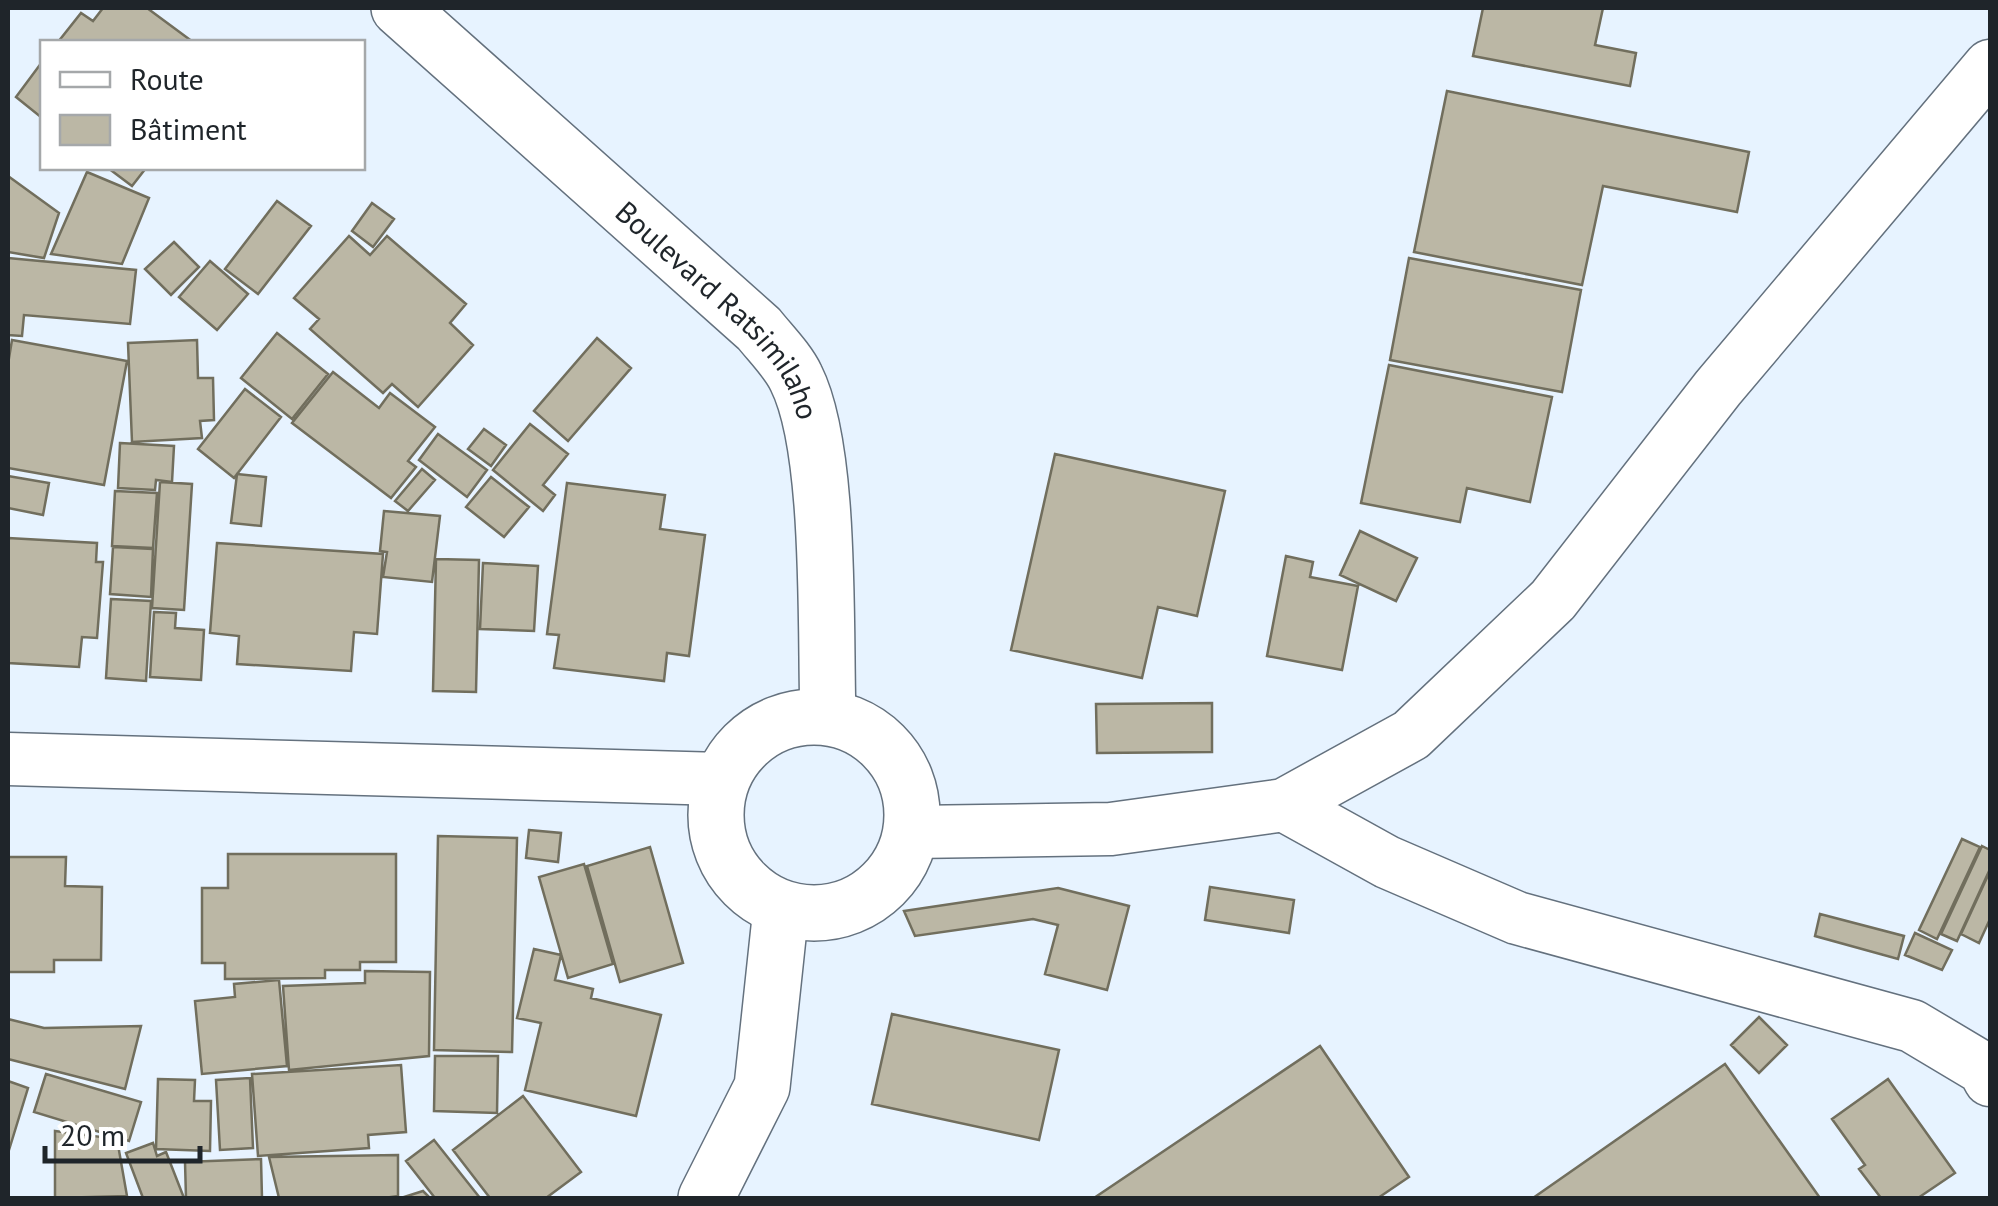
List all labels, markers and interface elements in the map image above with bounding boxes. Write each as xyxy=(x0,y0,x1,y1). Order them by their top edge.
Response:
legend xyxy=(40,40,365,170)
text: Route xyxy=(130,59,204,98)
text: Bâtiment xyxy=(130,109,247,148)
street label: Boulevard Ratsimilaho xyxy=(608,192,829,423)
scale bar xyxy=(45,1101,200,1163)
text: 20 m xyxy=(60,1115,125,1154)

